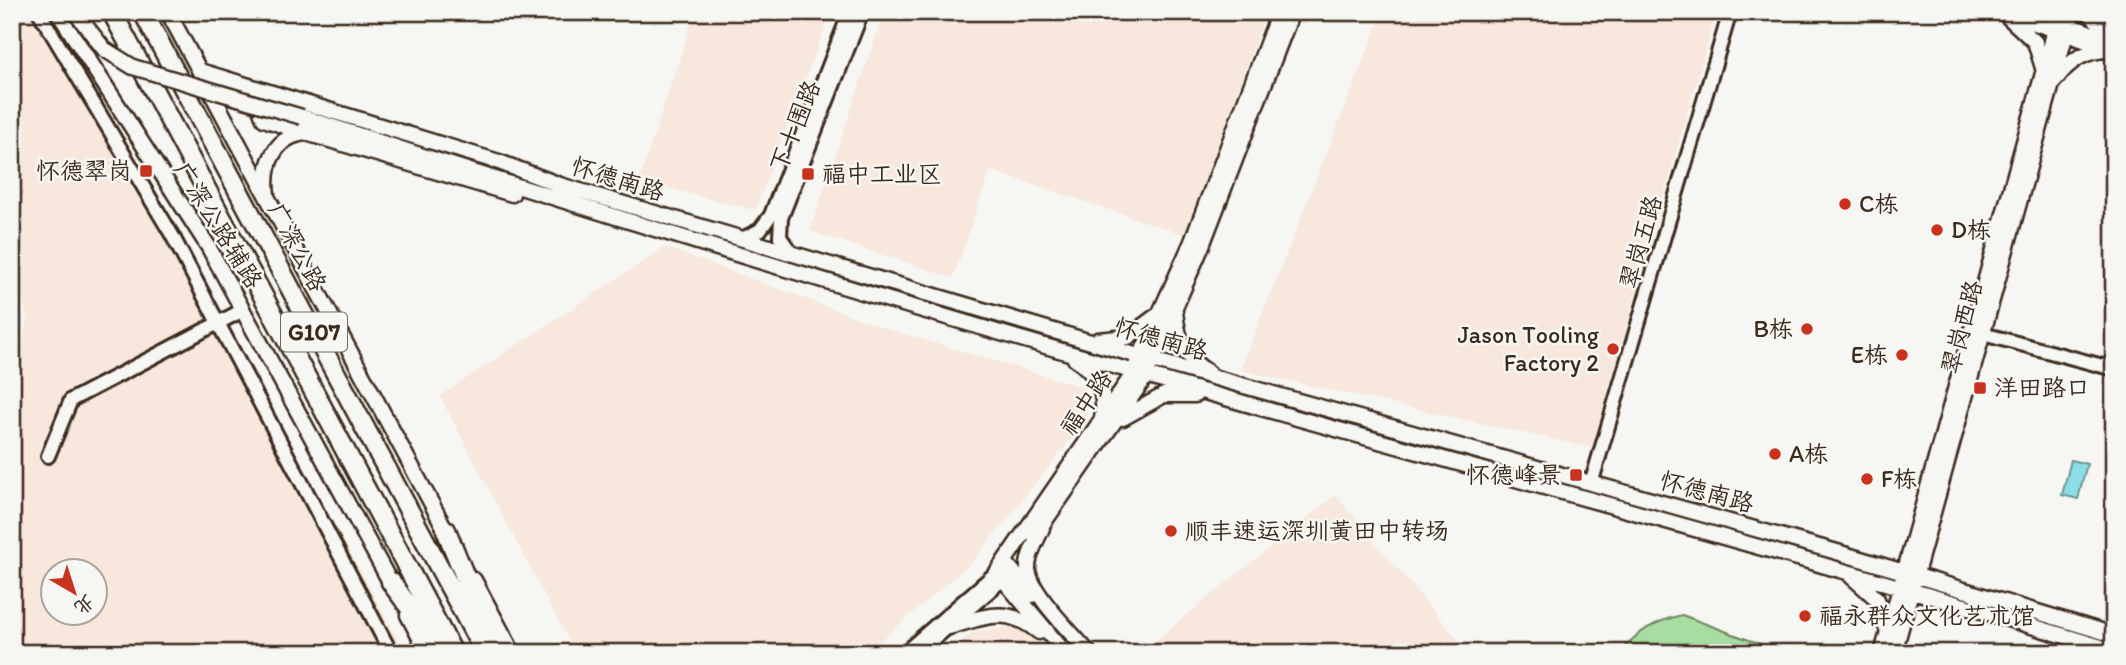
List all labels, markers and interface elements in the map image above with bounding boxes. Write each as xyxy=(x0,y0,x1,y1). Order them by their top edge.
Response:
street label: 下十围路 xyxy=(763,76,826,176)
street label: 怀德南路 xyxy=(568,151,668,206)
place label: 怀德翠岗 xyxy=(36,156,132,185)
street label: 广深公路辅路 xyxy=(168,156,269,293)
place label: 福中工业区 xyxy=(822,159,942,188)
marker: 怀德翠岗 xyxy=(138,163,154,179)
marker: 福中工业区 xyxy=(800,166,816,182)
place label: C栋 xyxy=(1859,189,1898,218)
street label: 翠岗五路 xyxy=(1613,192,1668,292)
marker: C栋 xyxy=(1837,196,1853,212)
street label: 广深公路 xyxy=(262,198,333,296)
place label: D栋 xyxy=(1951,215,1991,244)
marker: D栋 xyxy=(1929,222,1945,238)
street label: 翠岗西路 xyxy=(1935,277,1988,377)
street label: 怀德南路 xyxy=(1111,311,1211,366)
road number: G107 xyxy=(281,312,347,352)
place label: B栋 xyxy=(1753,314,1793,343)
place label: Jason Tooling Factory 2 xyxy=(1458,320,1600,377)
marker: B栋 xyxy=(1799,321,1815,337)
place label: E栋 xyxy=(1851,340,1888,369)
marker: Jason Tooling Factory 2 xyxy=(1605,341,1621,357)
marker: E栋 xyxy=(1894,347,1910,363)
street label: 福中路 xyxy=(1053,365,1118,441)
place label: 洋田路口 xyxy=(1994,373,2090,402)
marker: 洋田路口 xyxy=(1972,380,1988,396)
place label: A栋 xyxy=(1789,439,1828,468)
marker: A栋 xyxy=(1767,446,1783,462)
place label: 怀德峰景 xyxy=(1466,460,1562,489)
place label: F栋 xyxy=(1881,464,1917,493)
street label: 怀德南路 xyxy=(1657,465,1757,518)
marker: 怀德峰景 xyxy=(1568,467,1584,483)
marker: F栋 xyxy=(1859,471,1875,487)
place label: 顺丰速运深圳黄田中转场 xyxy=(1185,516,1449,545)
marker: 顺丰速运深圳黄田中转场 xyxy=(1163,523,1179,539)
north arrow xyxy=(38,556,108,626)
text: 北 xyxy=(70,590,99,620)
place label: 福永群众文化艺术馆 xyxy=(1819,601,2035,630)
marker: 福永群众文化艺术馆 xyxy=(1797,608,1813,624)

